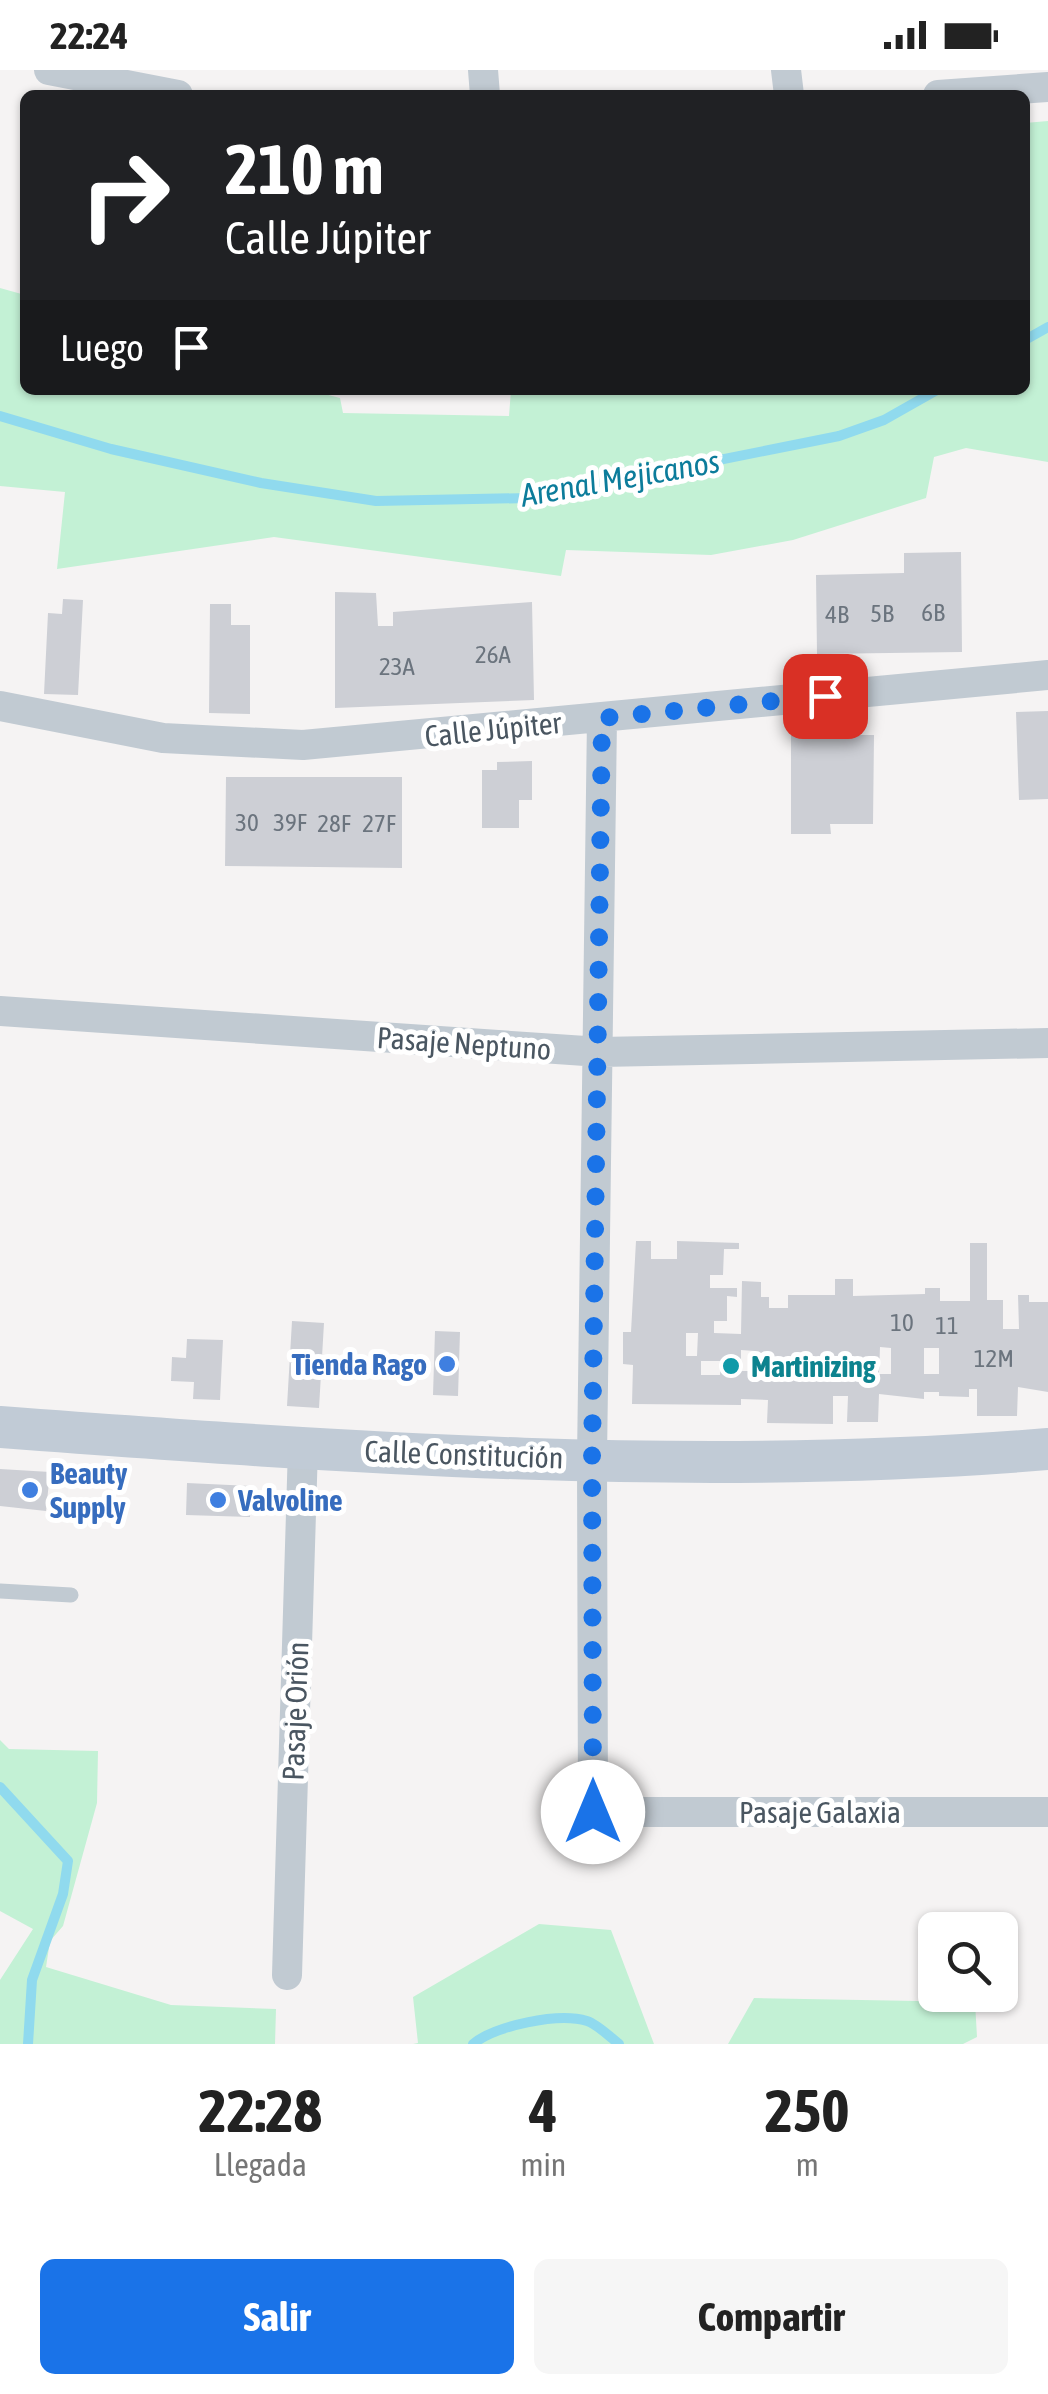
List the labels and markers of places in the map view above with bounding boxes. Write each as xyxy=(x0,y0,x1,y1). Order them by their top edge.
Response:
pin xyxy=(783,654,868,739)
place label: Tienda Rago xyxy=(292,1347,427,1381)
place label: Martinizing xyxy=(751,1349,876,1383)
marker: Tienda Rago xyxy=(436,1353,458,1375)
marker: Martinizing xyxy=(720,1355,742,1377)
place label: Beauty Supply xyxy=(50,1456,128,1524)
marker: Beauty Supply xyxy=(19,1479,41,1501)
place label: Valvoline xyxy=(237,1483,343,1517)
marker: Valvoline xyxy=(207,1489,229,1511)

